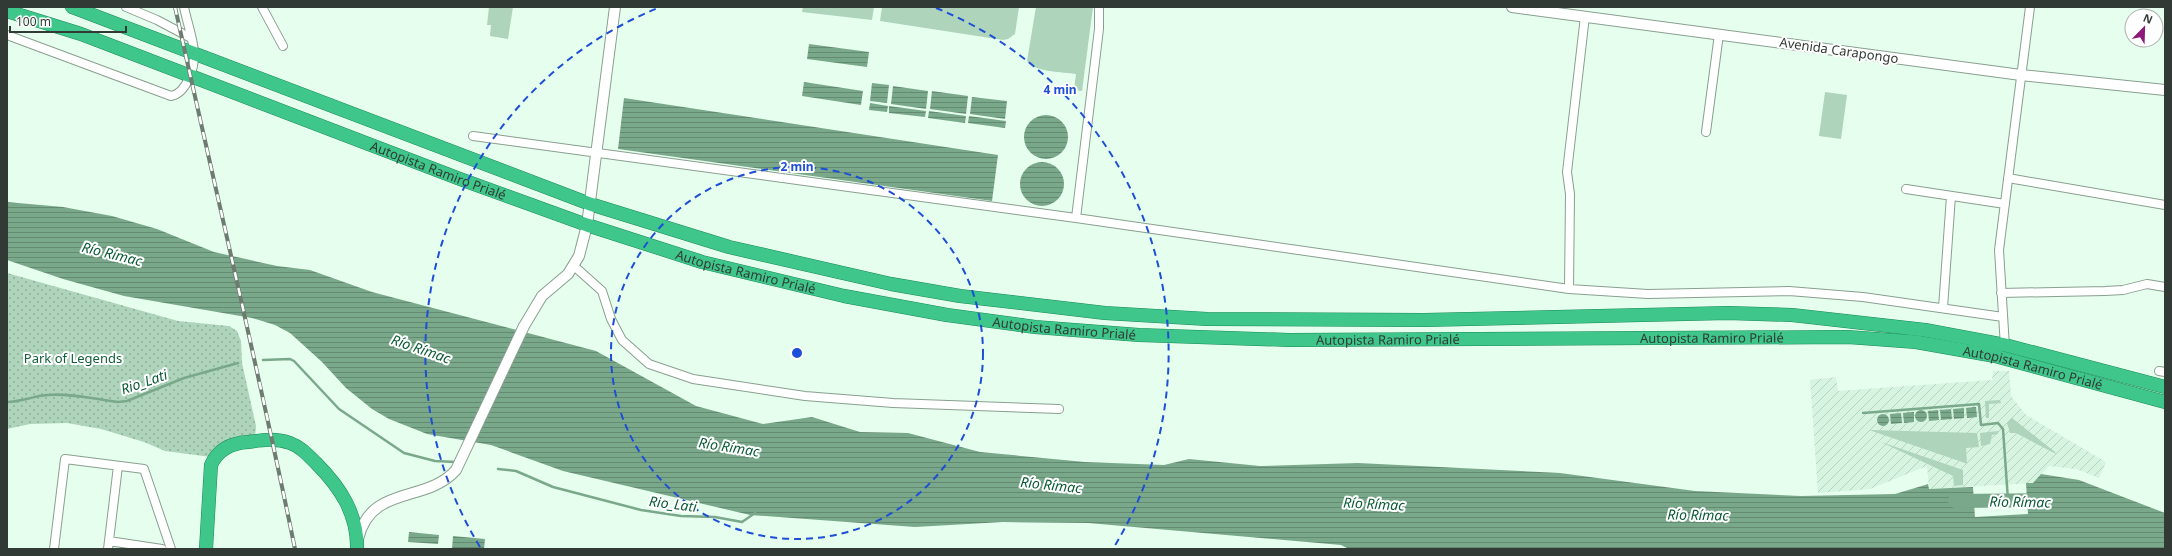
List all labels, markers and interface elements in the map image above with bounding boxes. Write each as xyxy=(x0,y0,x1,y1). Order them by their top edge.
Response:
scale bar xyxy=(10,8,126,34)
north arrow xyxy=(2124,8,2164,48)
text: N xyxy=(2141,10,2155,27)
text: 100 m xyxy=(16,13,51,30)
street label: Avenida Carapongo xyxy=(1778,33,1900,67)
text: 4 min xyxy=(1043,81,1077,98)
street label: Autopista Ramiro Prialé xyxy=(368,137,509,204)
text: 2 min xyxy=(780,158,814,175)
water label: Río Rímac xyxy=(80,237,145,270)
street label: Autopista Ramiro Prialé xyxy=(673,245,818,298)
street label: Autopista Ramiro Prialé xyxy=(992,312,1137,344)
street label: Autopista Ramiro Prialé xyxy=(1640,328,1784,347)
water label: Río Rímac xyxy=(389,330,454,368)
street label: Autopista Ramiro Prialé xyxy=(1316,330,1460,349)
street label: Autopista Ramiro Prialé xyxy=(1961,341,2105,394)
centre of rings xyxy=(790,346,804,360)
park label: Park of Legends xyxy=(24,349,122,367)
water label: Rio_Lati xyxy=(118,365,170,398)
water label: Río Rímac xyxy=(697,432,761,461)
water label: Río Rímac xyxy=(1020,472,1083,497)
water label: Rio_Lati xyxy=(648,491,698,516)
water label: Río Rímac xyxy=(1989,491,2051,512)
water label: Río Rímac xyxy=(1343,492,1406,515)
water label: Río Rímac xyxy=(1667,504,1729,525)

